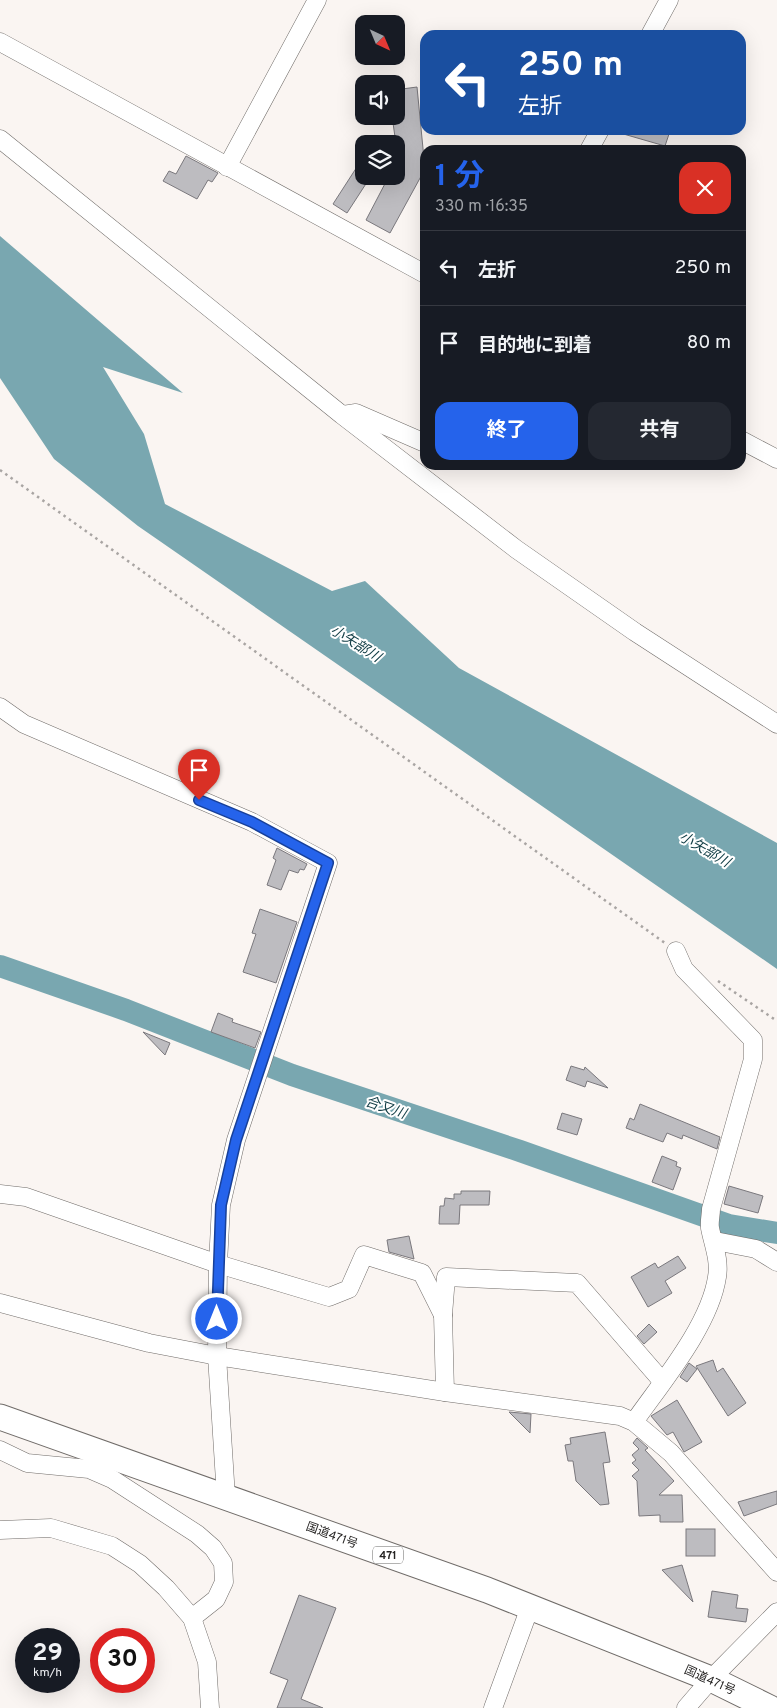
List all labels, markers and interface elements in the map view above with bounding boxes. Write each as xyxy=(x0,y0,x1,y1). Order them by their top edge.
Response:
north arrow xyxy=(355,15,405,65)
map controls xyxy=(355,15,405,185)
text: 250 m xyxy=(518,44,623,88)
icon: left xyxy=(435,50,500,115)
button: sound xyxy=(355,75,405,125)
text: 左折 xyxy=(518,94,562,121)
button: layers xyxy=(355,135,405,185)
text: 1 分 xyxy=(435,159,485,196)
button: close xyxy=(679,162,731,214)
text: 330 m · 16:35 xyxy=(435,197,528,217)
icon: left xyxy=(435,254,463,282)
text: 250 m xyxy=(675,256,731,280)
text: 左折 xyxy=(478,259,516,283)
icon: arrive xyxy=(435,329,463,357)
text: 80 m xyxy=(687,331,731,355)
text: 目的地に到着 xyxy=(478,334,592,358)
button: 終了 xyxy=(435,402,578,460)
button: 共有 xyxy=(588,402,731,460)
water label: 小矢部川 xyxy=(327,622,385,667)
pin xyxy=(178,749,220,800)
icon: arrive xyxy=(185,756,213,784)
water label: 小矢部川 xyxy=(676,829,734,873)
water label: 合又川 xyxy=(363,1094,410,1124)
position arrow xyxy=(190,1292,242,1344)
street label: 国道471号 xyxy=(303,1519,360,1553)
road number: 471 xyxy=(373,1546,403,1564)
speed limit sign: 30 xyxy=(90,1628,155,1693)
text: 29 xyxy=(32,1638,63,1670)
street label: 国道471号 xyxy=(682,1663,738,1699)
text: km/h xyxy=(33,1665,62,1681)

